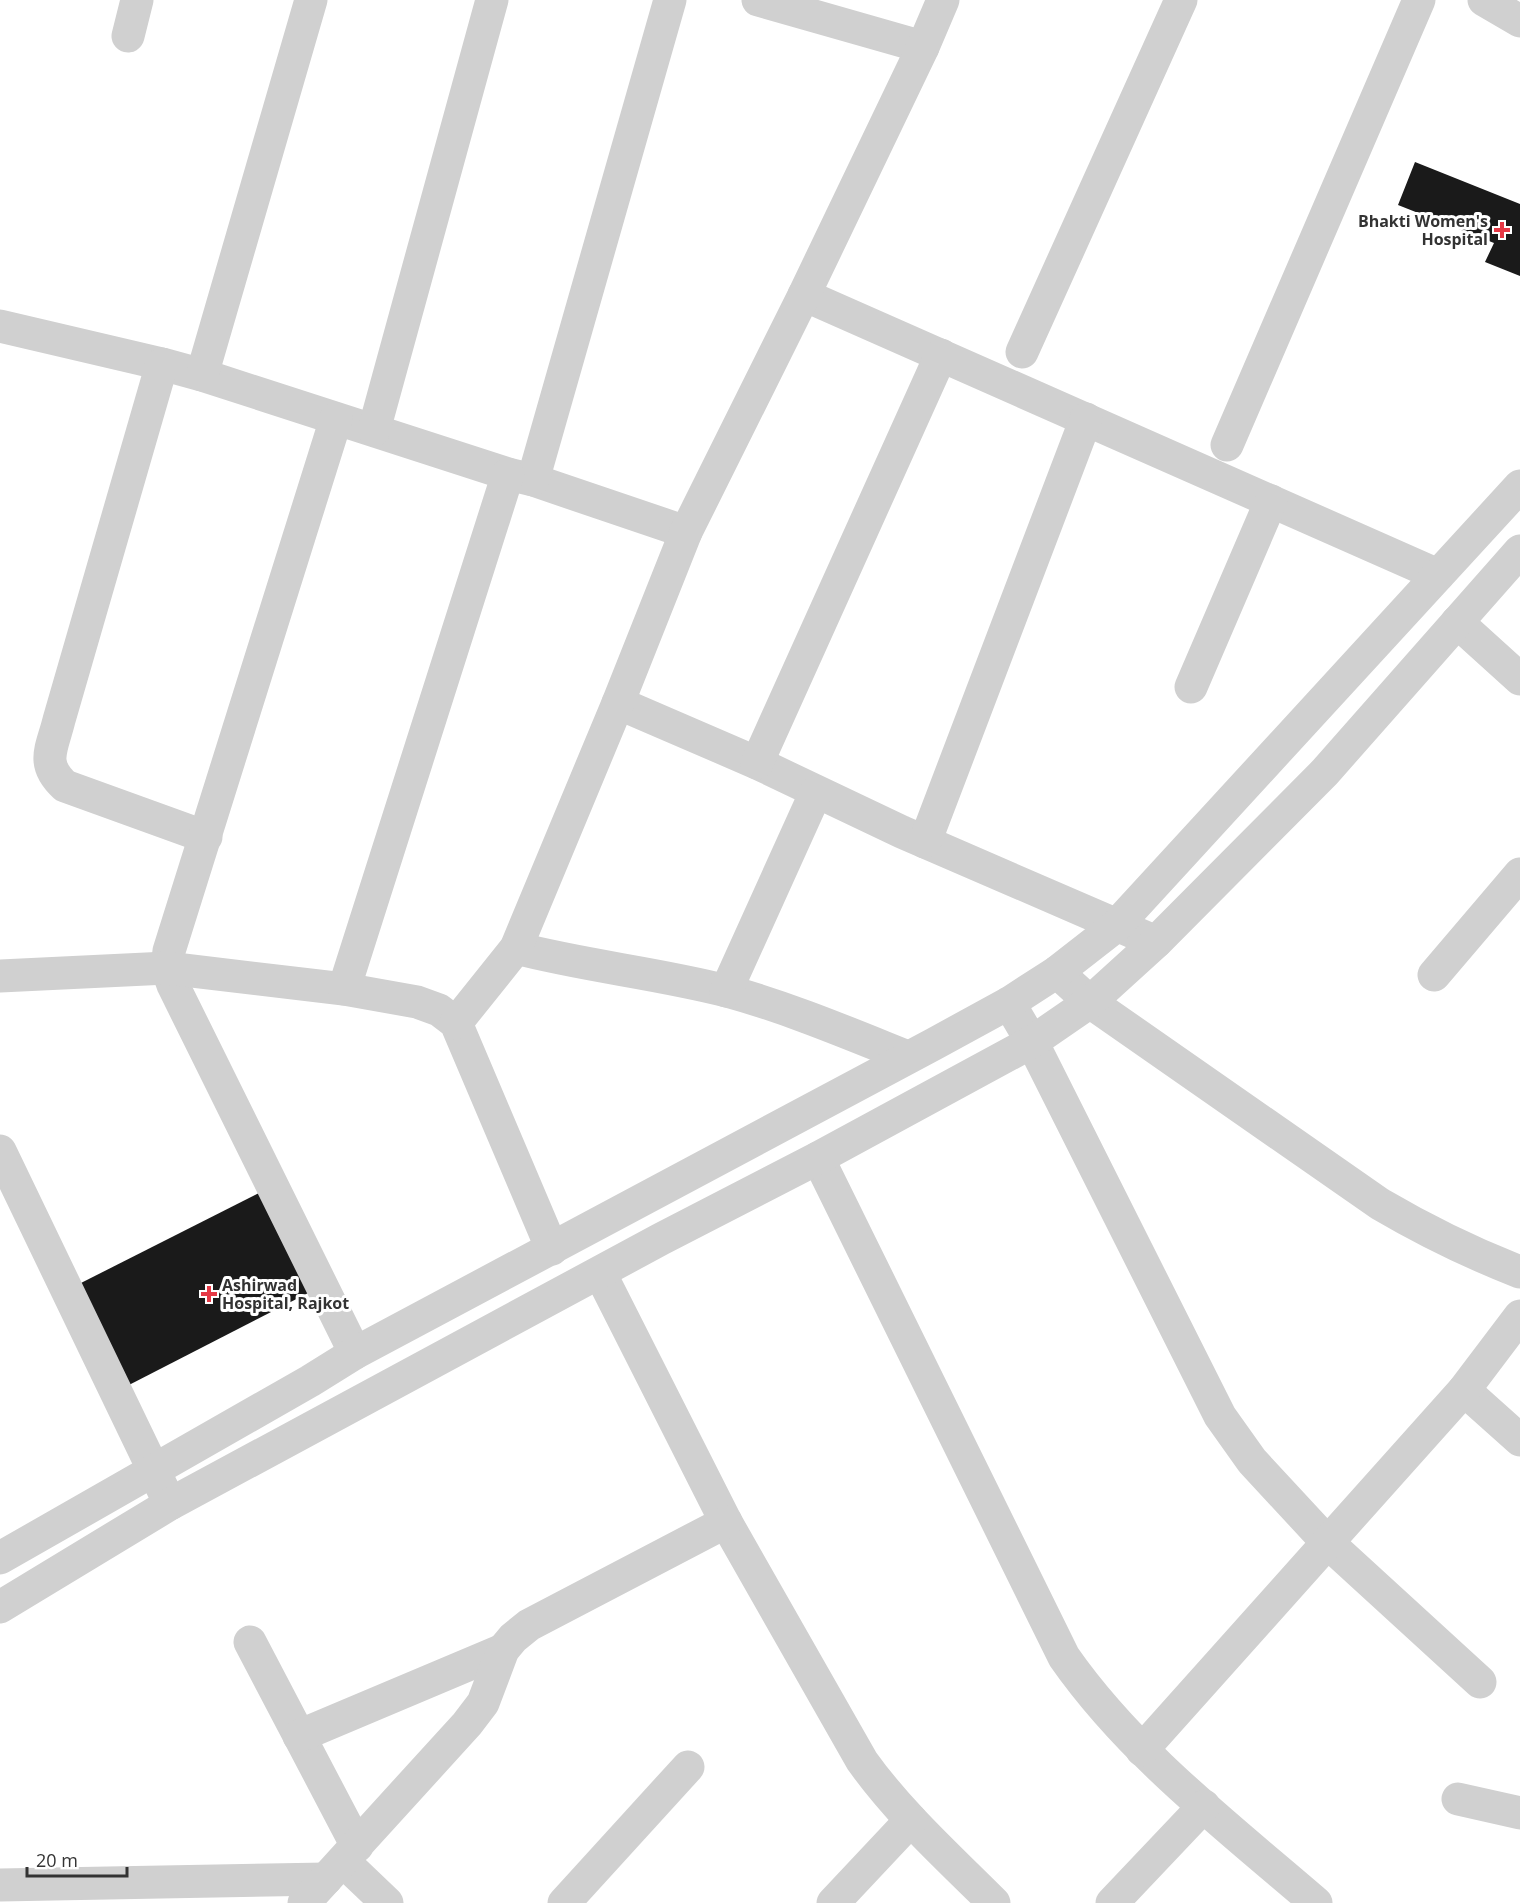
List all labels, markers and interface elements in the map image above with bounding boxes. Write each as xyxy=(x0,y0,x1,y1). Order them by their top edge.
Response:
place label: Bhakti Women's Hospital xyxy=(1358,210,1488,250)
marker: Bhakti Women's Hospital xyxy=(1493,221,1511,239)
place label: Ashirwad Hospital, Rajkot xyxy=(222,1274,349,1314)
marker: Ashirwad Hospital, Rajkot xyxy=(200,1285,218,1303)
scale bar xyxy=(27,1840,128,1878)
text: 20 m xyxy=(36,1848,78,1872)

